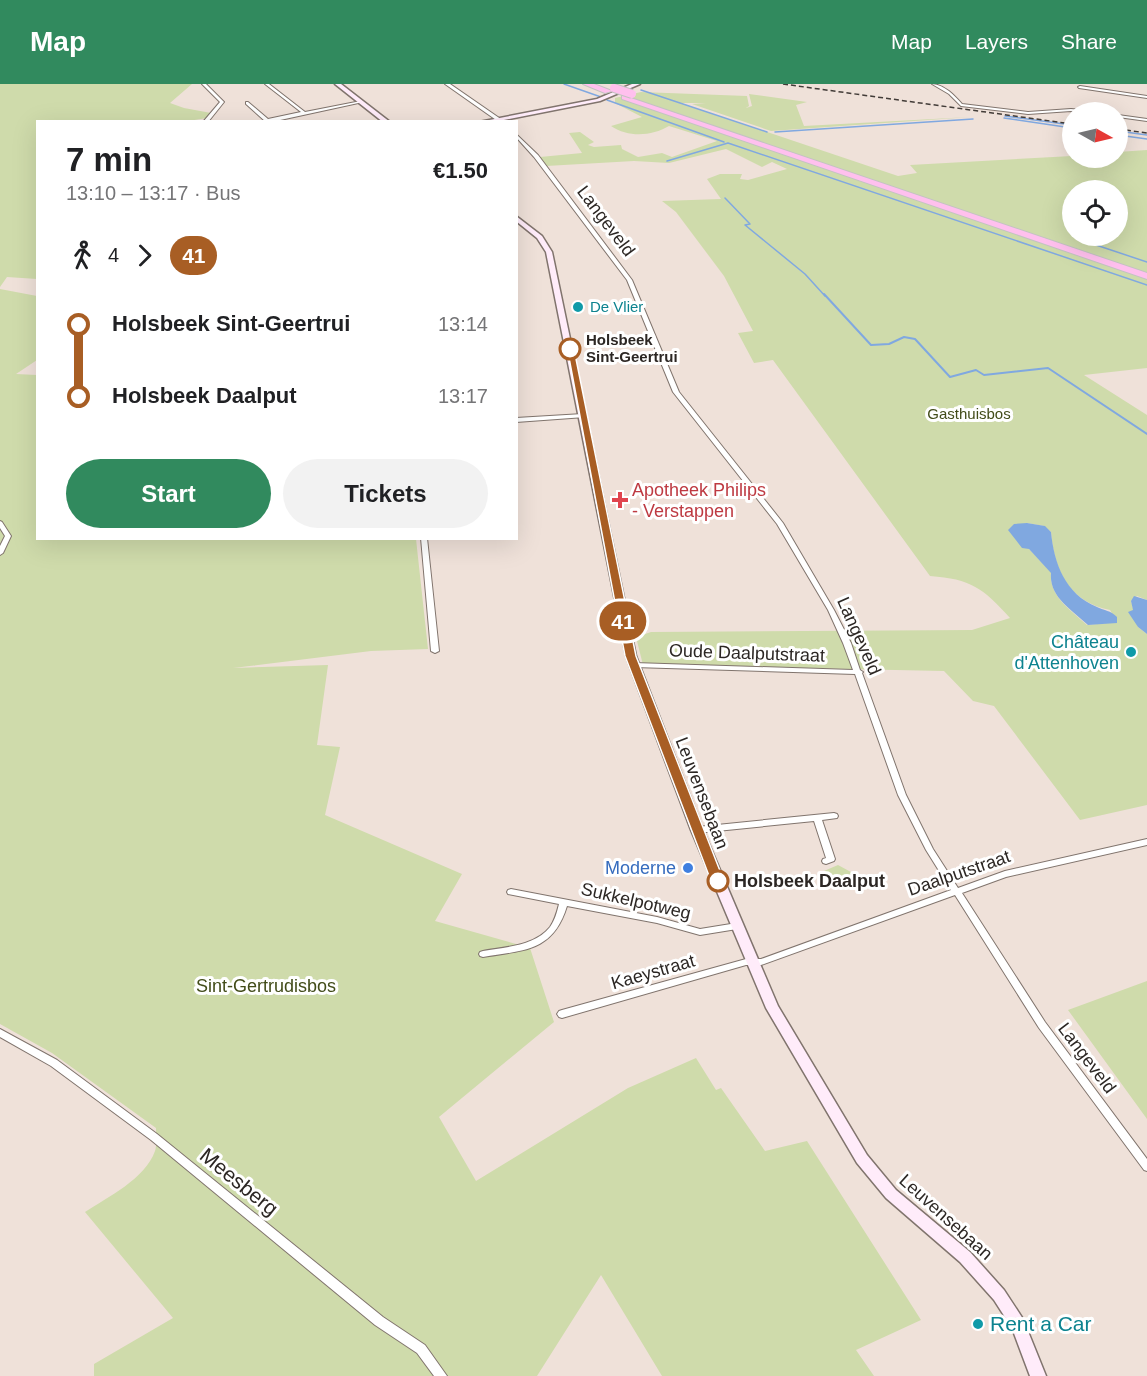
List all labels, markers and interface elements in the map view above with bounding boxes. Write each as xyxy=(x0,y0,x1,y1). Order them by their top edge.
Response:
text: Map xyxy=(30,26,86,57)
text: Map xyxy=(891,30,932,53)
text: Layers xyxy=(965,30,1028,53)
text: Share xyxy=(1061,30,1117,53)
north arrow xyxy=(1062,102,1128,168)
map controls xyxy=(1062,102,1128,246)
text: 7 min xyxy=(66,141,152,178)
text: €1.50 xyxy=(433,158,488,183)
button: locate xyxy=(1062,180,1128,246)
text: 13:10 – 13:17 · Bus xyxy=(66,182,241,204)
street label: Langeveld xyxy=(573,182,639,260)
icon: walk xyxy=(66,239,99,272)
icon: forward xyxy=(128,239,161,272)
text: 4 xyxy=(108,244,119,266)
text: 41 xyxy=(182,244,205,267)
place label: De Vlier xyxy=(590,298,643,315)
marker: De Vlier xyxy=(571,300,585,314)
text: Holsbeek Sint-Geertrui xyxy=(112,311,350,336)
text: 13:14 xyxy=(438,313,488,335)
place label: Holsbeek Sint-Geertrui xyxy=(586,331,678,365)
marker: Holsbeek Sint-Geertrui xyxy=(559,338,581,360)
text: Holsbeek Daalput xyxy=(112,383,297,408)
text: 13:17 xyxy=(438,385,488,407)
park label: Gasthuisbos xyxy=(927,405,1011,422)
button: Start xyxy=(66,459,271,528)
button: Tickets xyxy=(283,459,488,528)
place label: Apotheek Philips - Verstappen xyxy=(632,480,766,521)
marker: Apotheek Philips - Verstappen xyxy=(613,493,627,507)
street label: Langeveld xyxy=(833,594,885,678)
line badge: 41 xyxy=(596,602,650,640)
text: 41 xyxy=(611,610,635,633)
place label: Château d'Attenhoven xyxy=(1014,632,1119,673)
street label: Oude Daalputstraat xyxy=(669,640,825,666)
marker: Château d'Attenhoven xyxy=(1124,645,1138,659)
street label: Leuvensebaan xyxy=(672,734,732,852)
street label: Daalputstraat xyxy=(905,846,1013,900)
place label: Moderne xyxy=(605,858,676,878)
marker: Moderne xyxy=(681,861,695,875)
marker: Holsbeek Daalput xyxy=(707,870,729,892)
place label: Holsbeek Daalput xyxy=(734,871,885,891)
street label: Sukkelpotweg xyxy=(579,879,693,923)
street label: Kaeystraat xyxy=(609,951,697,993)
park label: Sint-Gertrudisbos xyxy=(196,976,336,996)
street label: Langeveld xyxy=(1054,1019,1120,1097)
street label: Meesberg xyxy=(196,1143,283,1220)
street label: Leuvensebaan xyxy=(895,1170,997,1264)
place label: Rent a Car xyxy=(990,1312,1092,1335)
marker: Rent a Car xyxy=(971,1317,985,1331)

